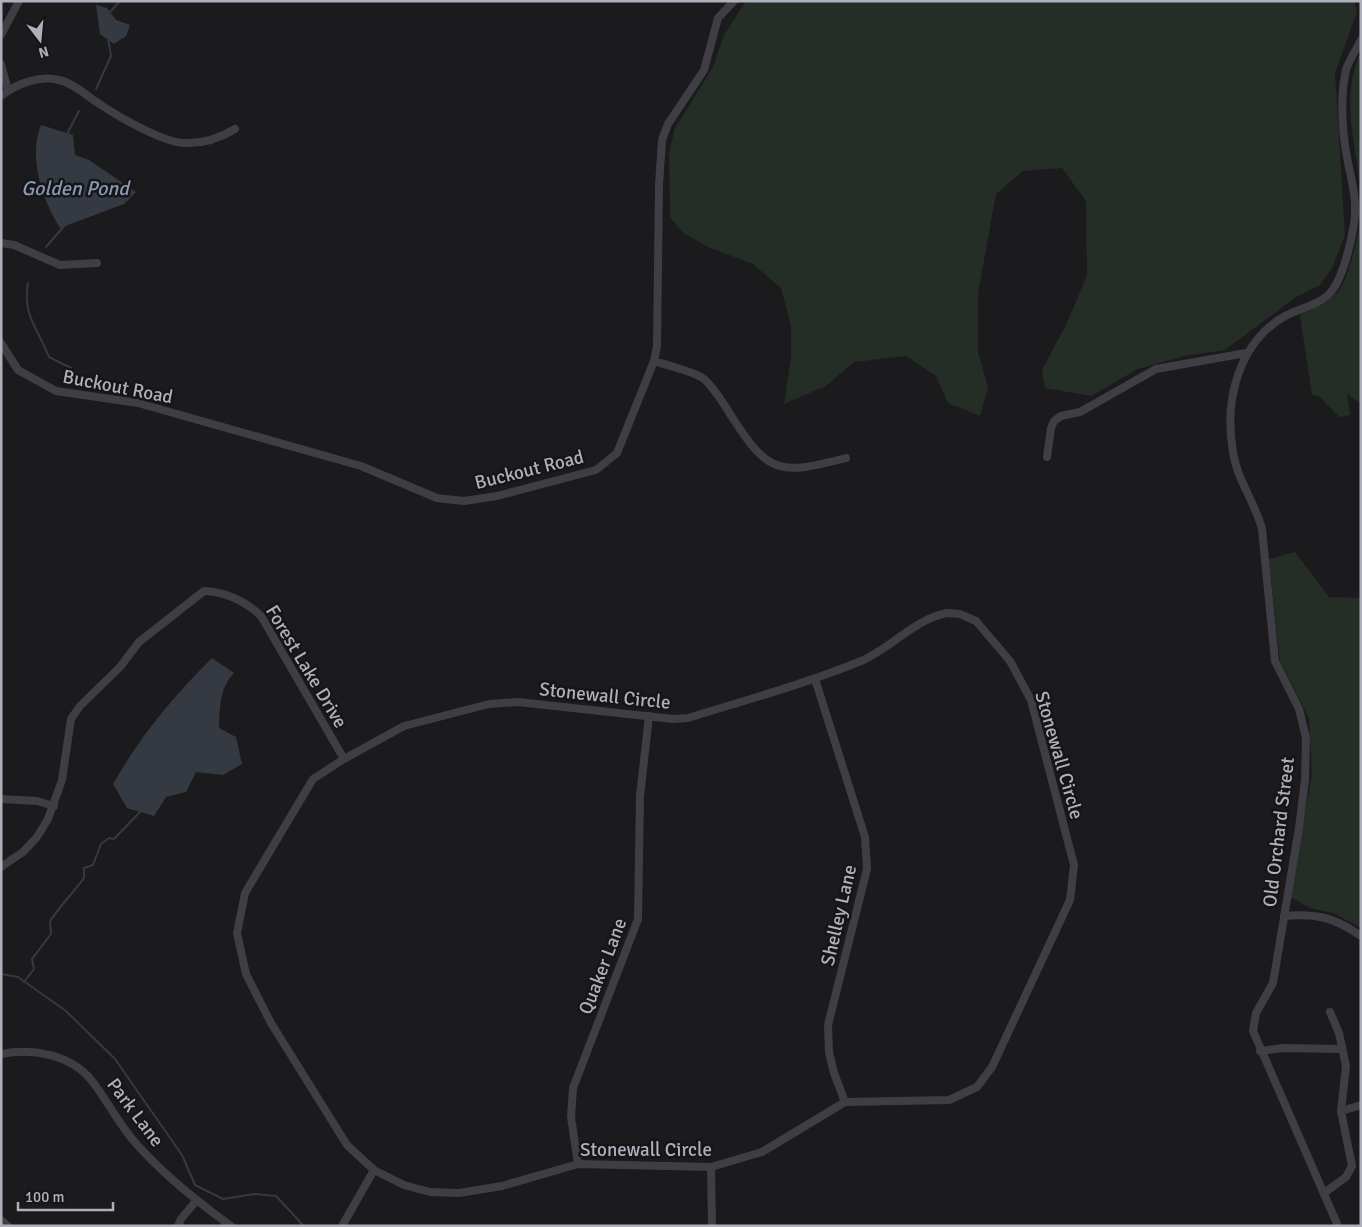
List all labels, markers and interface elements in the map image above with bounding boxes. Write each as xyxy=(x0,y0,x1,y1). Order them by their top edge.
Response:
north arrow xyxy=(15,15,65,65)
text: N xyxy=(36,43,50,62)
water label: Golden Pond xyxy=(21,176,131,201)
street label: Buckout Road xyxy=(61,365,175,409)
street label: Buckout Road xyxy=(472,445,586,495)
street label: Forest Lake Drive xyxy=(260,601,352,732)
street label: Stonewall Circle xyxy=(538,677,672,715)
street label: Stonewall Circle xyxy=(1029,689,1089,822)
street label: Old Orchard Street xyxy=(1258,755,1300,908)
street label: Shelley Lane xyxy=(816,862,862,968)
street label: Quaker Lane xyxy=(574,915,632,1018)
street label: Park Lane xyxy=(102,1073,169,1152)
street label: Stonewall Circle xyxy=(580,1138,712,1162)
scale bar xyxy=(18,1180,112,1212)
text: 100 m xyxy=(25,1188,65,1206)

